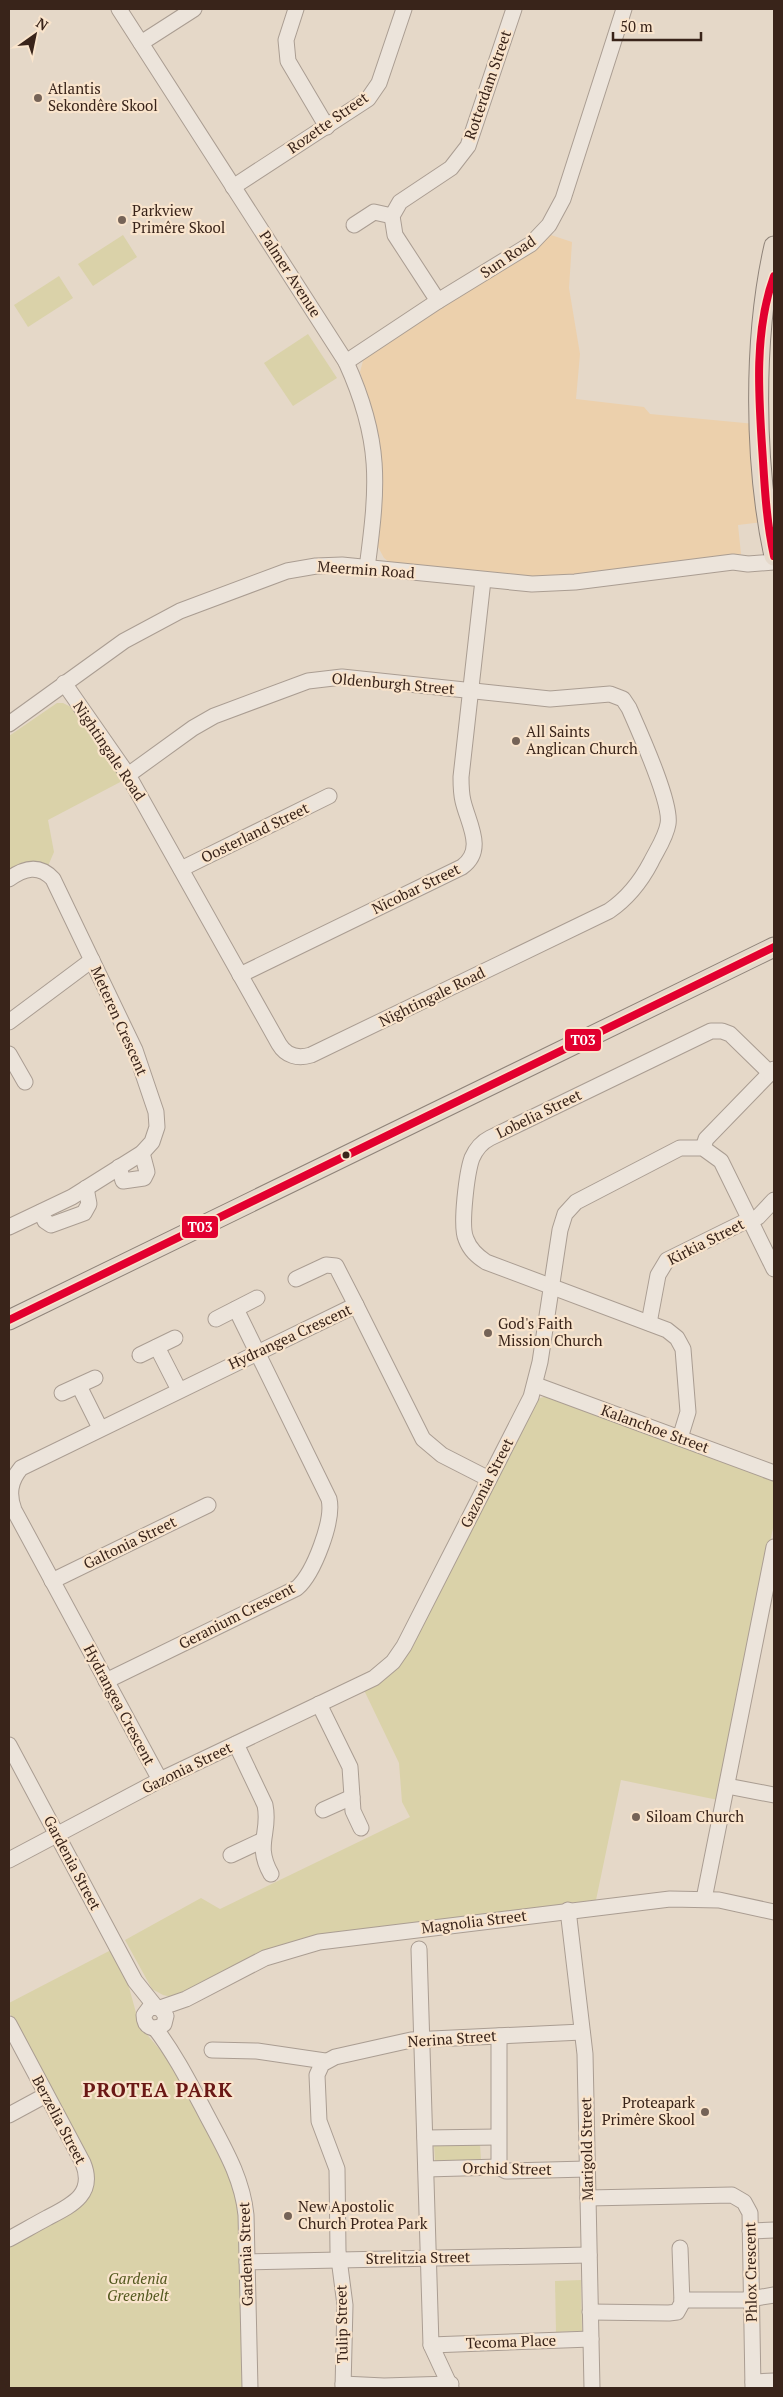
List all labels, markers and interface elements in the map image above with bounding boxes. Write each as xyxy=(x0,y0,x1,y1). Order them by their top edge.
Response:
north arrow xyxy=(10,10,60,60)
scale bar xyxy=(613,10,700,42)
text: N xyxy=(33,13,52,35)
text: 50 m xyxy=(620,16,653,36)
street label: Rotterdam Street xyxy=(459,27,515,142)
place label: Atlantis Sekondêre Skool xyxy=(48,78,158,115)
street label: Rozette Street xyxy=(283,87,372,157)
marker: Atlantis Sekondêre Skool xyxy=(32,92,44,104)
place label: Parkview Primêre Skool xyxy=(132,200,225,237)
marker: Parkview Primêre Skool xyxy=(116,214,128,226)
street label: Palmer Avenue xyxy=(255,226,326,321)
street label: Sun Road xyxy=(476,230,539,282)
street label: Meermin Road xyxy=(317,556,415,582)
street label: Oldenburgh Street xyxy=(331,668,456,698)
street label: Nightingale Road xyxy=(69,697,151,804)
place label: All Saints Anglican Church xyxy=(526,721,638,758)
marker: All Saints Anglican Church xyxy=(510,735,522,747)
street label: Oosterland Street xyxy=(197,797,312,867)
street label: Nicobar Street xyxy=(368,858,463,918)
street label: Nightingale Road xyxy=(375,962,488,1030)
street label: Meteren Crescent xyxy=(87,963,153,1079)
line badge: T03 xyxy=(564,1028,602,1052)
text: T03 xyxy=(570,1030,596,1049)
street label: Lobelia Street xyxy=(493,1084,585,1142)
unlabelled marker xyxy=(341,1150,351,1160)
street label: Kirkia Street xyxy=(664,1213,748,1269)
line badge: T03 xyxy=(181,1215,219,1239)
text: T03 xyxy=(187,1217,213,1236)
street label: Hydrangea Crescent xyxy=(225,1299,355,1373)
place label: God's Faith Mission Church xyxy=(498,1313,603,1350)
marker: God's Faith Mission Church xyxy=(482,1327,494,1339)
street label: Kalanchoe Street xyxy=(599,1399,713,1457)
street label: Gazonia Street xyxy=(455,1434,517,1531)
street label: Galtonia Street xyxy=(80,1511,180,1573)
street label: Geranium Crescent xyxy=(175,1577,299,1653)
street label: Hydrangea Crescent xyxy=(80,1641,160,1769)
street label: Gazonia Street xyxy=(138,1736,235,1798)
place label: Siloam Church xyxy=(646,1806,744,1826)
marker: Siloam Church xyxy=(630,1811,642,1823)
street label: Gardenia Street xyxy=(40,1812,106,1914)
street label: Magnolia Street xyxy=(420,1905,528,1937)
street label: Nerina Street xyxy=(407,2025,497,2051)
street label: Berzelia Street xyxy=(28,2072,92,2168)
district label: PROTEA PARK xyxy=(83,2076,233,2103)
place label: Proteapark Primêre Skool xyxy=(602,2092,695,2129)
street label: Marigold Street xyxy=(575,2097,597,2201)
marker: Proteapark Primêre Skool xyxy=(699,2106,711,2118)
street label: Orchid Street xyxy=(462,2157,552,2179)
place label: New Apostolic Church Protea Park xyxy=(298,2196,428,2233)
street label: Gardenia Street xyxy=(233,2201,257,2306)
marker: New Apostolic Church Protea Park xyxy=(282,2210,294,2222)
street label: Phlox Crescent xyxy=(739,2221,761,2322)
street label: Strelitzia Street xyxy=(366,2246,471,2268)
park label: Gardenia Greenbelt xyxy=(107,2268,170,2305)
street label: Tulip Street xyxy=(330,2284,352,2364)
street label: Tecoma Place xyxy=(465,2329,556,2353)

